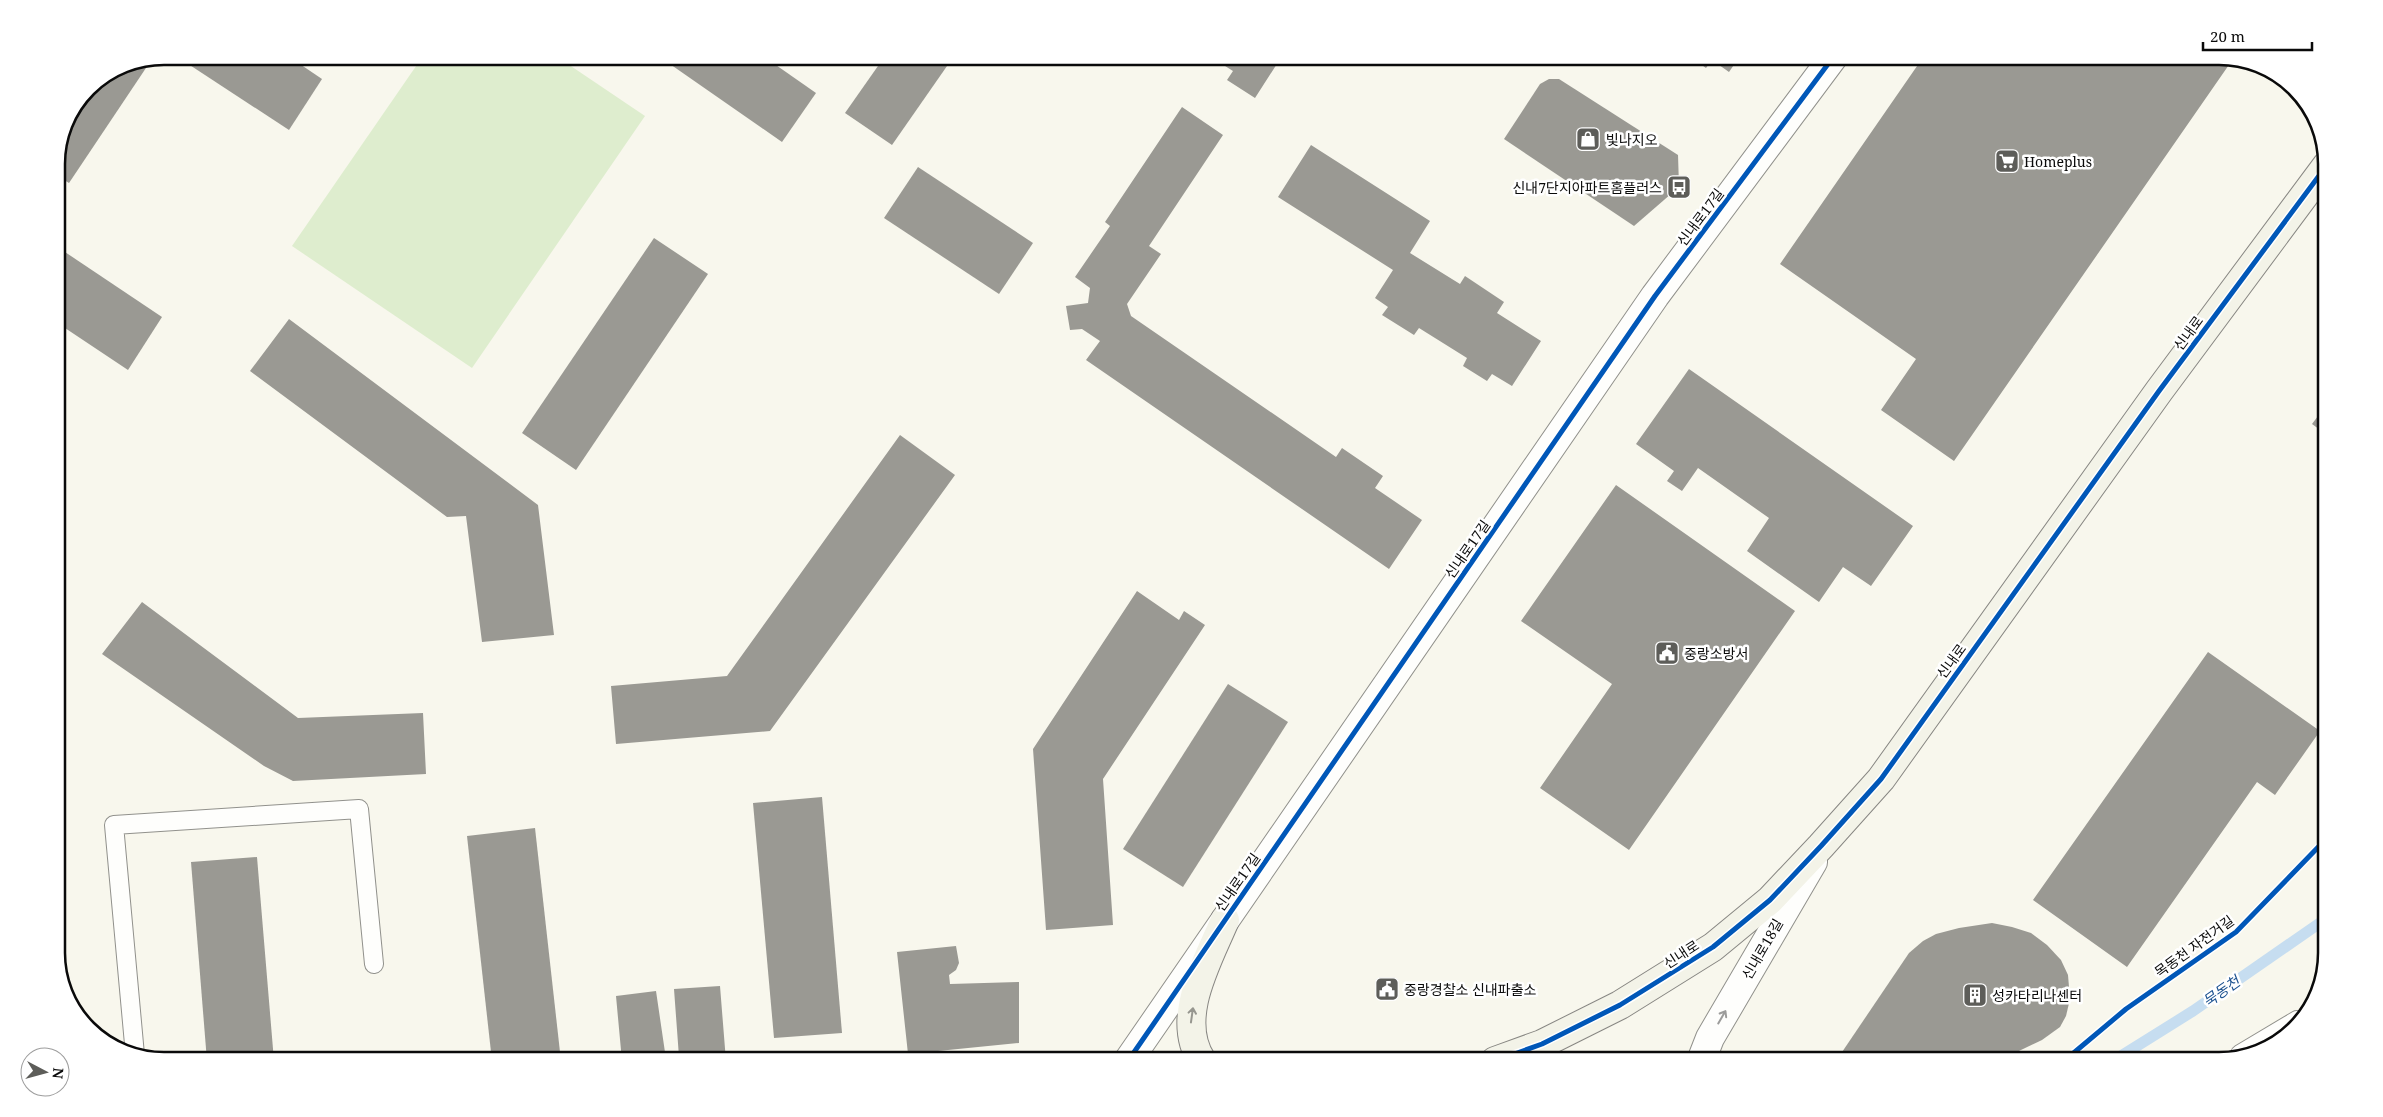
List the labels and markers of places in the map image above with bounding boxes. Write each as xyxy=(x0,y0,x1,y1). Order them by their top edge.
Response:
shop icon: 빛나지오 xyxy=(1575,126,1601,152)
place label: 빛나지오 xyxy=(1606,130,1658,149)
supermarket icon: Homeplus xyxy=(1994,148,2020,174)
place label: Homeplus xyxy=(2024,152,2092,171)
bus stop icon: 신내7단지아파트홈플러스 xyxy=(1666,174,1692,200)
place label: 신내7단지아파트홈플러스 xyxy=(1512,178,1662,197)
public building icon: 중랑소방서 xyxy=(1654,640,1680,666)
place label: 중랑소방서 xyxy=(1684,644,1748,663)
public building icon: 중랑경찰소 신내파출소 xyxy=(1374,976,1400,1002)
place label: 중랑경찰소 신내파출소 xyxy=(1404,980,1537,999)
building icon: 성카타리나센터 xyxy=(1962,982,1988,1008)
place label: 성카타리나센터 xyxy=(1992,986,2082,1005)

